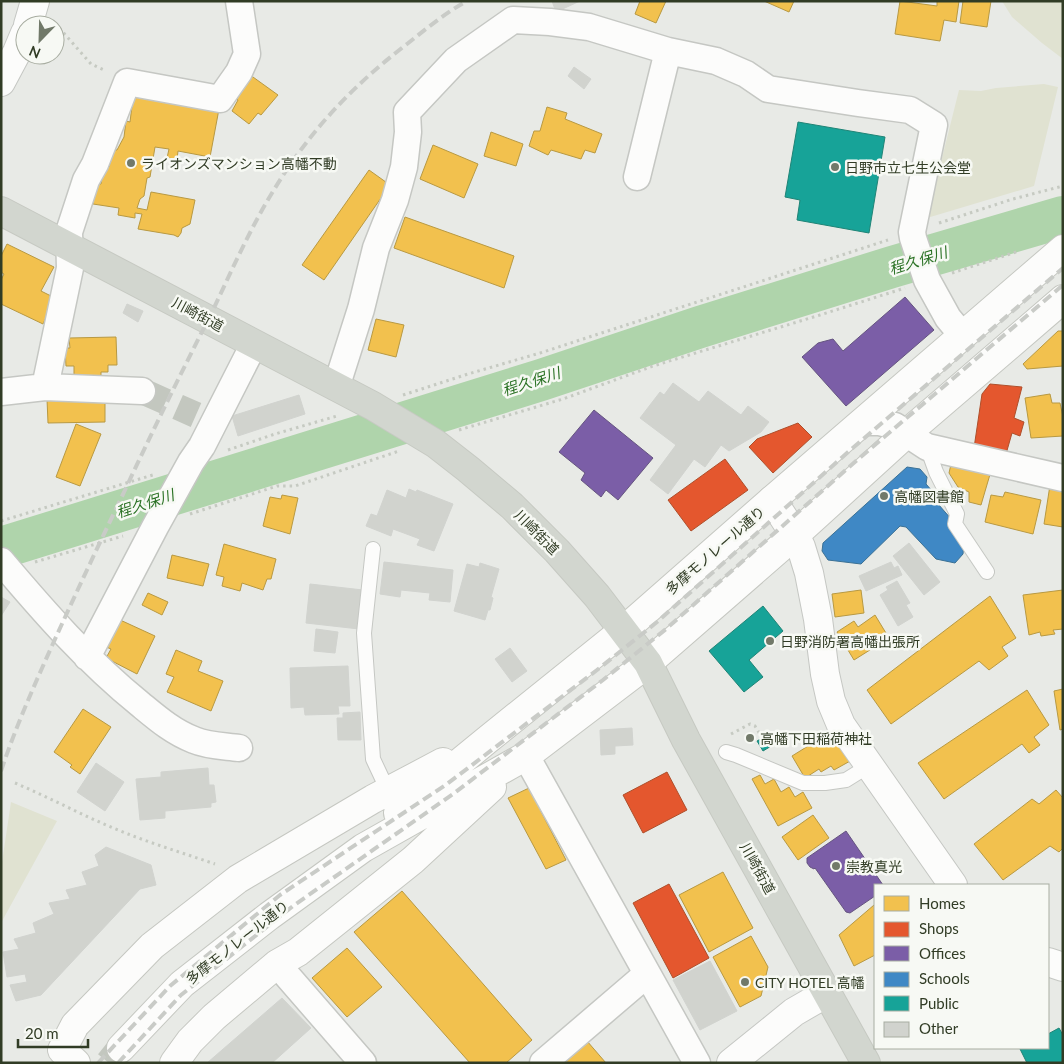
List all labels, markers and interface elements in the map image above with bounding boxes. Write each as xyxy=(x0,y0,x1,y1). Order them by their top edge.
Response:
north arrow xyxy=(15,15,65,65)
text: N xyxy=(26,42,43,62)
place label: ライオンズマンション高幡不動 xyxy=(141,155,337,172)
marker: ライオンズマンション高幡不動 xyxy=(125,157,137,169)
place label: 日野市立七生公会堂 xyxy=(845,159,971,176)
marker: 日野市立七生公会堂 xyxy=(829,161,841,173)
water label: 程久保川 xyxy=(887,242,951,277)
street label: 川崎街道 xyxy=(169,293,227,335)
water label: 程久保川 xyxy=(500,363,564,399)
water label: 程久保川 xyxy=(114,485,178,521)
place label: 高幡図書館 xyxy=(894,488,964,505)
marker: 高幡図書館 xyxy=(878,490,890,502)
street label: 多摩モノレール通り xyxy=(662,502,768,598)
street label: 川崎街道 xyxy=(511,506,563,558)
place label: 日野消防署高幡出張所 xyxy=(780,633,920,650)
marker: 日野消防署高幡出張所 xyxy=(764,635,776,647)
place label: 高幡下田稲荷神社 xyxy=(760,730,872,747)
marker: 高幡下田稲荷神社 xyxy=(744,732,756,744)
street label: 川崎街道 xyxy=(737,839,779,897)
place label: 崇教真光 xyxy=(846,858,902,875)
marker: 崇教真光 xyxy=(830,860,842,872)
legend xyxy=(874,884,1049,1049)
text: Homes xyxy=(919,894,965,912)
street label: 多摩モノレール通り xyxy=(182,897,292,987)
text: Shops xyxy=(919,919,959,937)
text: Offices xyxy=(919,944,966,962)
text: Schools xyxy=(919,969,970,987)
place label: CITY HOTEL 高幡 xyxy=(755,974,864,991)
marker: CITY HOTEL 高幡 xyxy=(739,976,751,988)
text: Public xyxy=(919,994,959,1012)
scale bar xyxy=(18,1016,88,1048)
text: Other xyxy=(919,1019,959,1037)
text: 20 m xyxy=(25,1024,59,1042)

